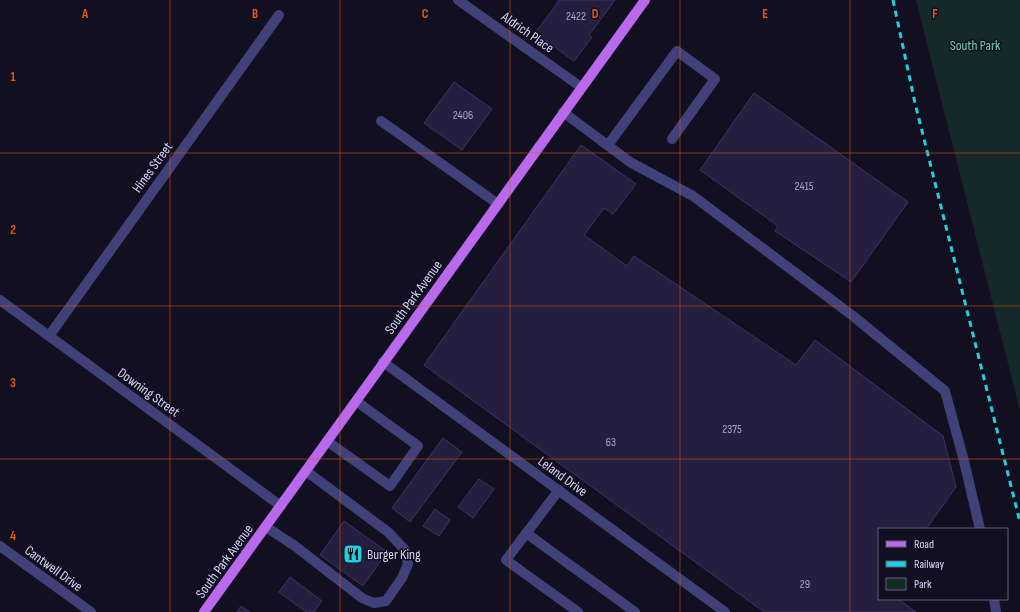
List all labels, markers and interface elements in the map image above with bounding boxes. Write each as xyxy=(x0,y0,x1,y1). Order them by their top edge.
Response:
text: A xyxy=(81,6,89,22)
text: B xyxy=(252,6,258,22)
text: C xyxy=(422,6,429,22)
text: D xyxy=(592,6,599,22)
text: E xyxy=(762,6,768,22)
text: F xyxy=(932,6,938,22)
street label: Aldrich Place xyxy=(497,8,557,57)
house number: 2422 xyxy=(566,9,586,24)
park label: South Park xyxy=(950,37,1001,54)
text: 1 xyxy=(10,69,16,85)
house number: 2406 xyxy=(453,108,473,123)
street label: Hines Street xyxy=(128,139,176,196)
house number: 2415 xyxy=(795,179,814,194)
text: 2 xyxy=(10,222,16,238)
street label: South Park Avenue xyxy=(381,257,446,338)
street label: Downing Street xyxy=(114,364,183,421)
text: 3 xyxy=(10,375,16,391)
house number: 2375 xyxy=(722,422,742,437)
house number: 63 xyxy=(606,435,616,450)
street label: Leland Drive xyxy=(535,453,591,500)
street label: South Park Avenue xyxy=(192,521,257,602)
text: 4 xyxy=(10,528,16,544)
legend xyxy=(878,528,1008,600)
text: Road xyxy=(914,537,934,552)
street label: Cantwell Drive xyxy=(21,542,86,595)
restaurant icon: Burger King xyxy=(342,543,364,565)
place label: Burger King xyxy=(367,546,421,563)
text: Railway xyxy=(914,557,945,572)
house number: 29 xyxy=(800,577,810,592)
text: Park xyxy=(914,577,932,592)

